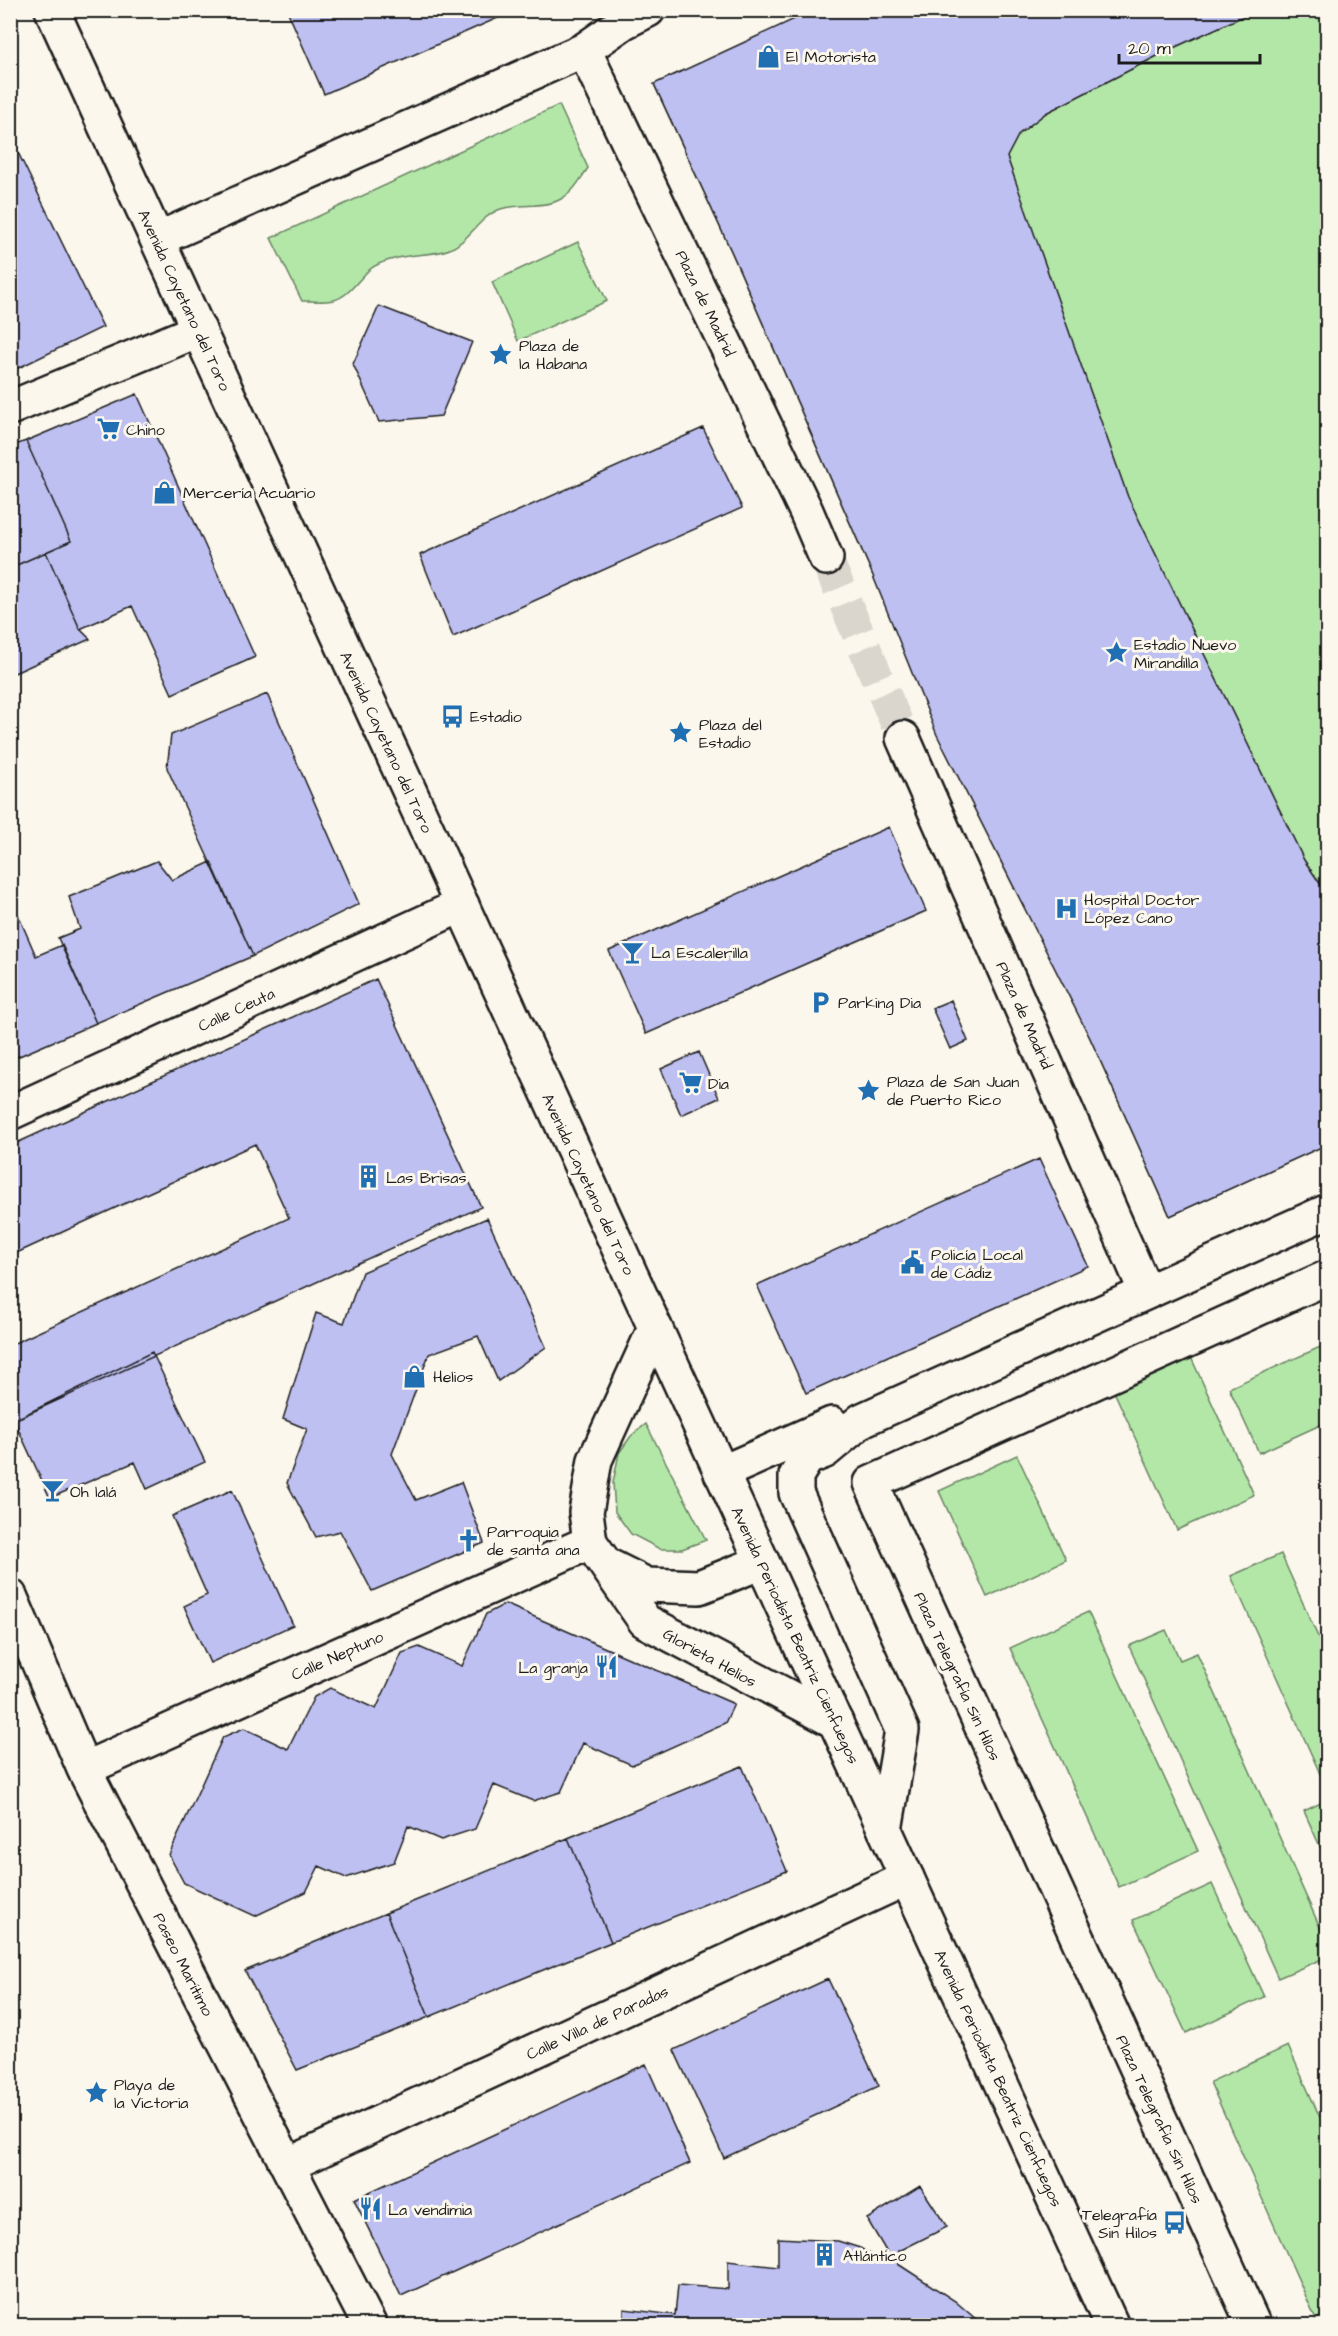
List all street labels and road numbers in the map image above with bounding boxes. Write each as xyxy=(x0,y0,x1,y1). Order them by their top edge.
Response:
street label: Avenida Cayetano del Toro xyxy=(131,206,236,395)
street label: Plaza de Madrid xyxy=(670,247,740,360)
street label: Avenida Cayetano del Toro xyxy=(333,648,438,837)
street label: Plaza de Madrid xyxy=(991,958,1058,1073)
street label: Calle Ceuta xyxy=(194,983,278,1037)
street label: Avenida Cayetano del Toro xyxy=(535,1090,640,1279)
street label: Avenida Periodista Beatriz Cienfuegos xyxy=(725,1503,865,1768)
street label: Plaza Telegrafía Sin Hilos xyxy=(907,1589,1006,1765)
street label: Glorieta Helios xyxy=(659,1623,760,1693)
street label: Calle Neptuno xyxy=(288,1626,387,1686)
street label: Paseo Marítimo xyxy=(148,1909,219,2020)
street label: Avenida Periodista Beatriz Cienfuegos xyxy=(928,1946,1068,2211)
street label: Calle Villa de Paradas xyxy=(523,1980,672,2066)
street label: Plaza Telegrafía Sin Hilos xyxy=(1109,2032,1208,2208)

